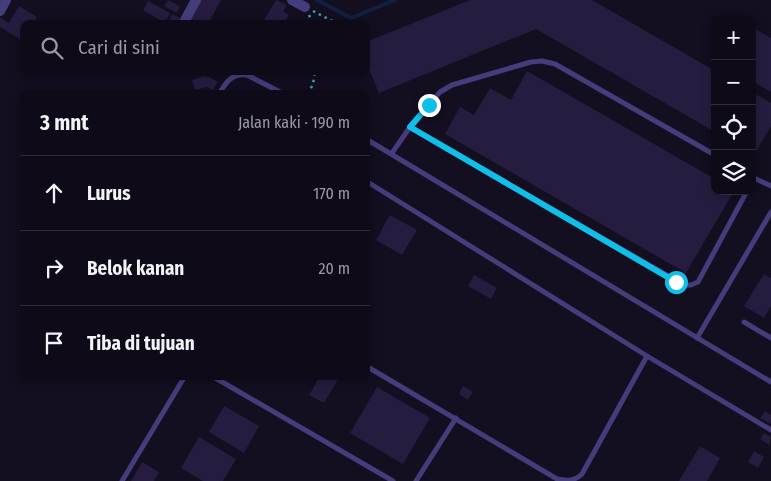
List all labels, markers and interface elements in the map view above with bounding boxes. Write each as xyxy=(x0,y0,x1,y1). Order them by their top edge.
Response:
map controls xyxy=(711,15,756,195)
button: + xyxy=(711,15,756,60)
search box xyxy=(20,20,370,75)
icon: search xyxy=(38,34,66,62)
text: Cari di sini xyxy=(78,36,160,59)
button: − xyxy=(711,60,756,105)
route end xyxy=(418,94,441,117)
button: locate xyxy=(711,105,756,150)
text: 3 mnt xyxy=(40,110,89,136)
text: Jalan kaki · 190 m xyxy=(238,113,350,132)
button: layers xyxy=(711,150,756,195)
icon: ahead xyxy=(40,179,68,207)
text: Lurus xyxy=(87,182,131,205)
text: 170 m xyxy=(313,184,350,203)
icon: right xyxy=(40,254,68,282)
text: Belok kanan xyxy=(87,257,184,280)
text: 20 m xyxy=(319,259,350,278)
route start xyxy=(665,271,688,294)
icon: arrive xyxy=(40,329,68,357)
text: Tiba di tujuan xyxy=(87,332,195,355)

